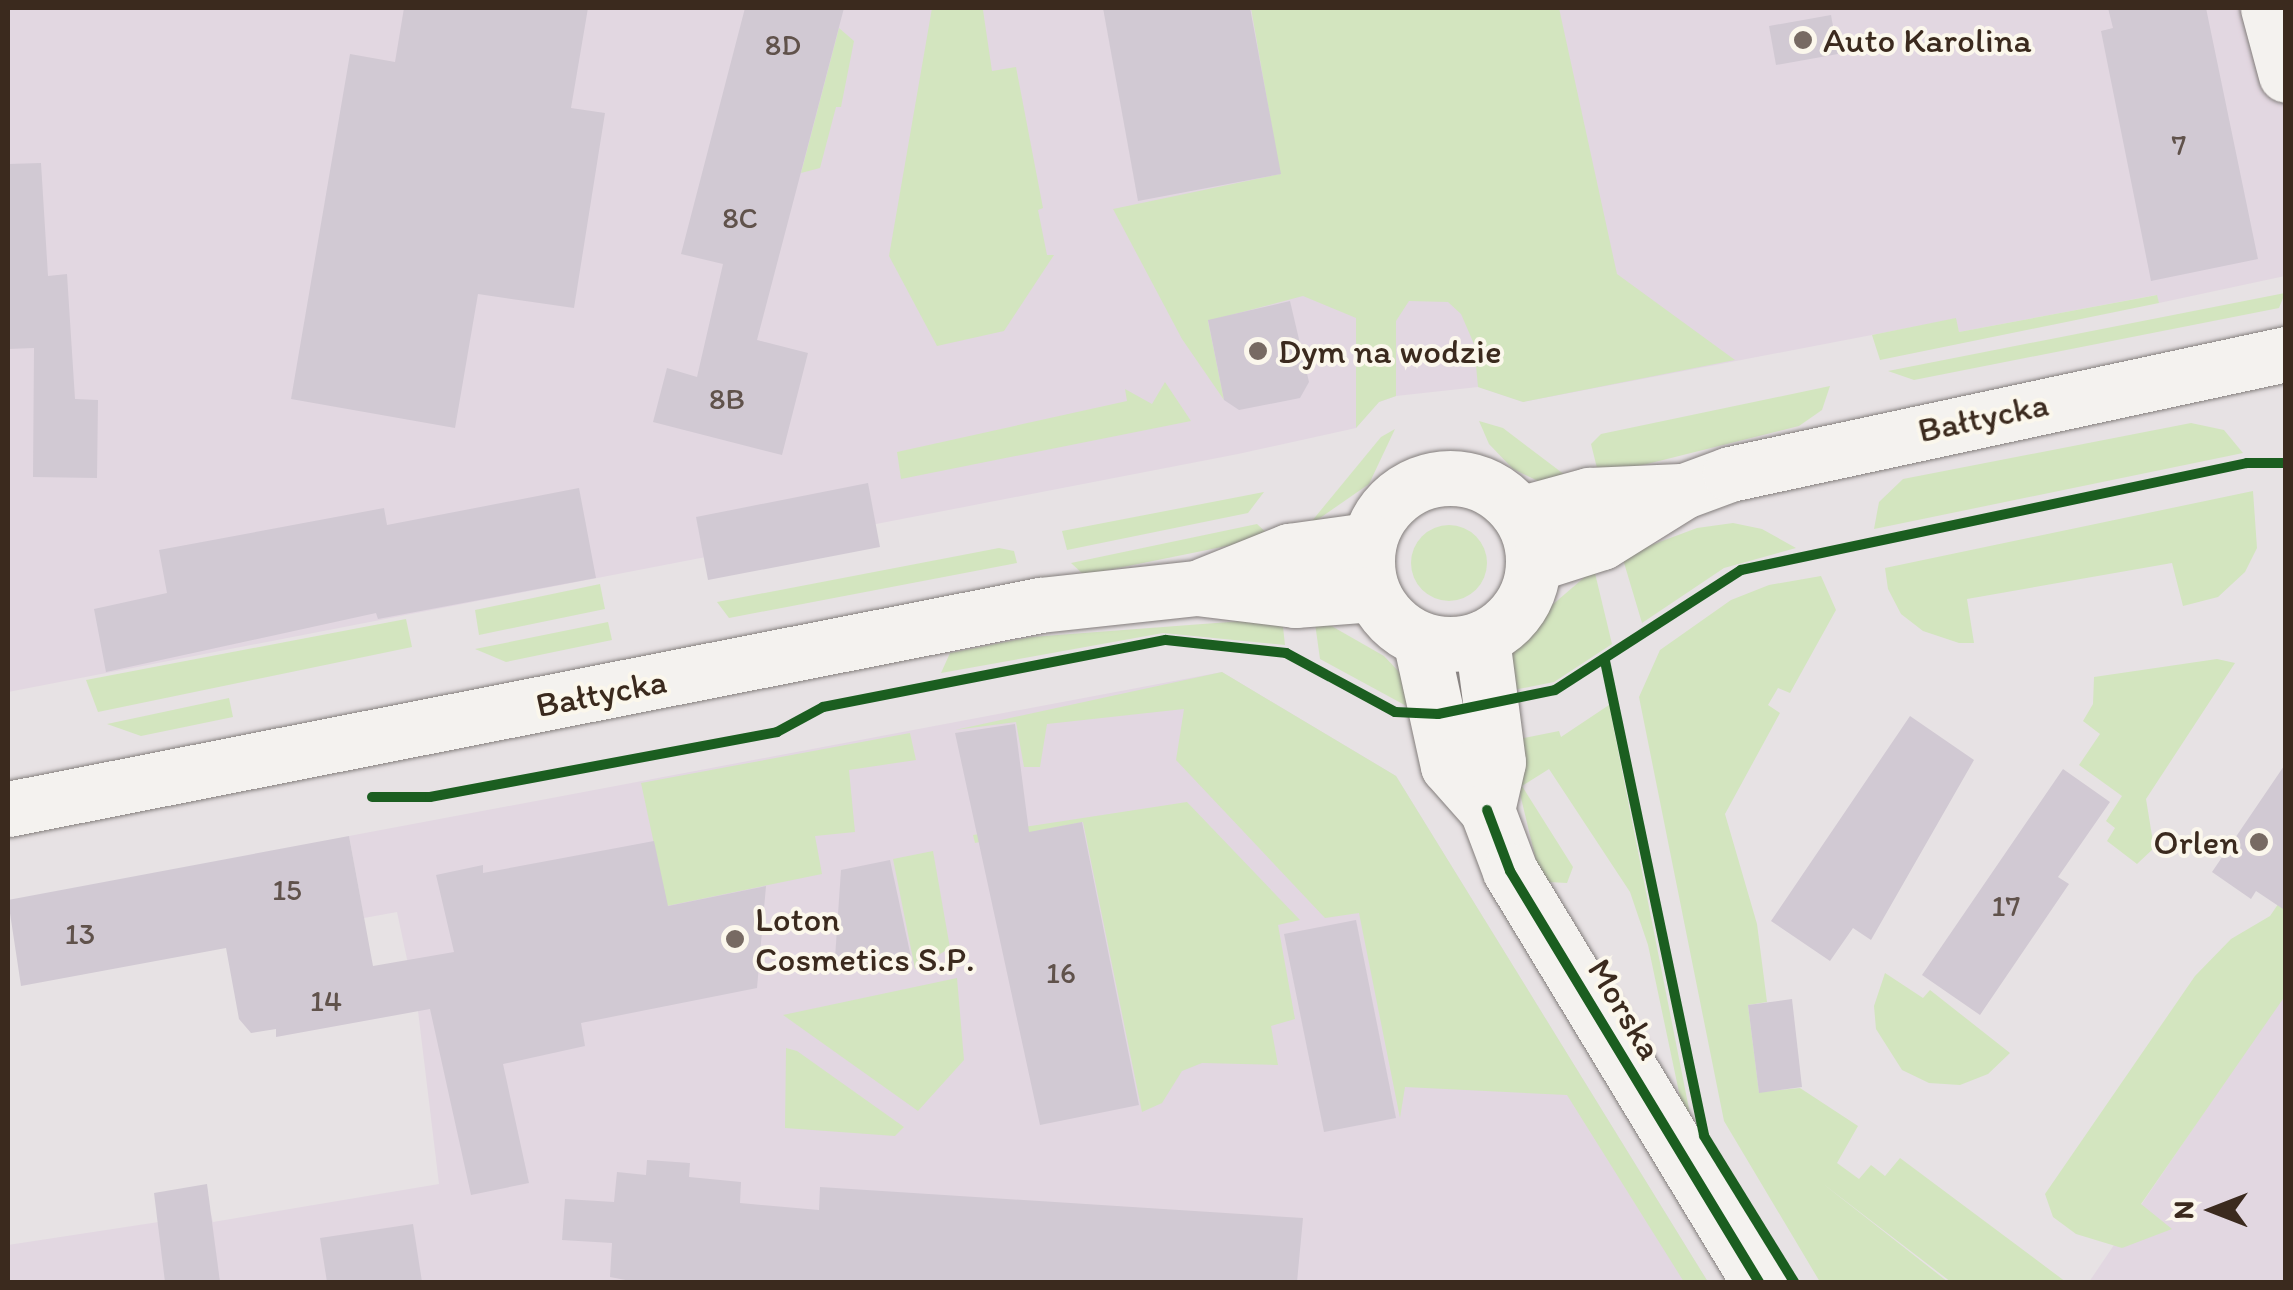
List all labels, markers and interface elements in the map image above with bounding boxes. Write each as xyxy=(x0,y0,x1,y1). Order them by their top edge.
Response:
place label: Auto Karolina xyxy=(1823,19,2032,61)
house number: 8D xyxy=(765,27,801,63)
marker: Auto Karolina xyxy=(1792,29,1814,51)
house number: 7 xyxy=(2172,127,2186,163)
house number: 8C xyxy=(722,200,758,236)
place label: Dym na wodzie xyxy=(1278,330,1502,372)
marker: Dym na wodzie xyxy=(1247,340,1269,362)
house number: 8B xyxy=(709,381,745,417)
street label: Bałtycka xyxy=(1914,383,2052,451)
street label: Bałtycka xyxy=(532,660,670,726)
place label: Orlen xyxy=(2153,821,2239,863)
marker: Orlen xyxy=(2248,831,2270,853)
house number: 15 xyxy=(272,872,302,908)
house number: 17 xyxy=(1992,888,2020,924)
place label: Loton Cosmetics S.P. xyxy=(755,898,975,980)
house number: 13 xyxy=(65,916,95,952)
marker: Loton Cosmetics S.P. xyxy=(724,928,746,950)
street label: Morska xyxy=(1579,951,1671,1067)
house number: 16 xyxy=(1046,955,1076,991)
house number: 14 xyxy=(310,983,342,1019)
north arrow xyxy=(2163,1160,2263,1260)
text: N xyxy=(2166,1201,2200,1219)

